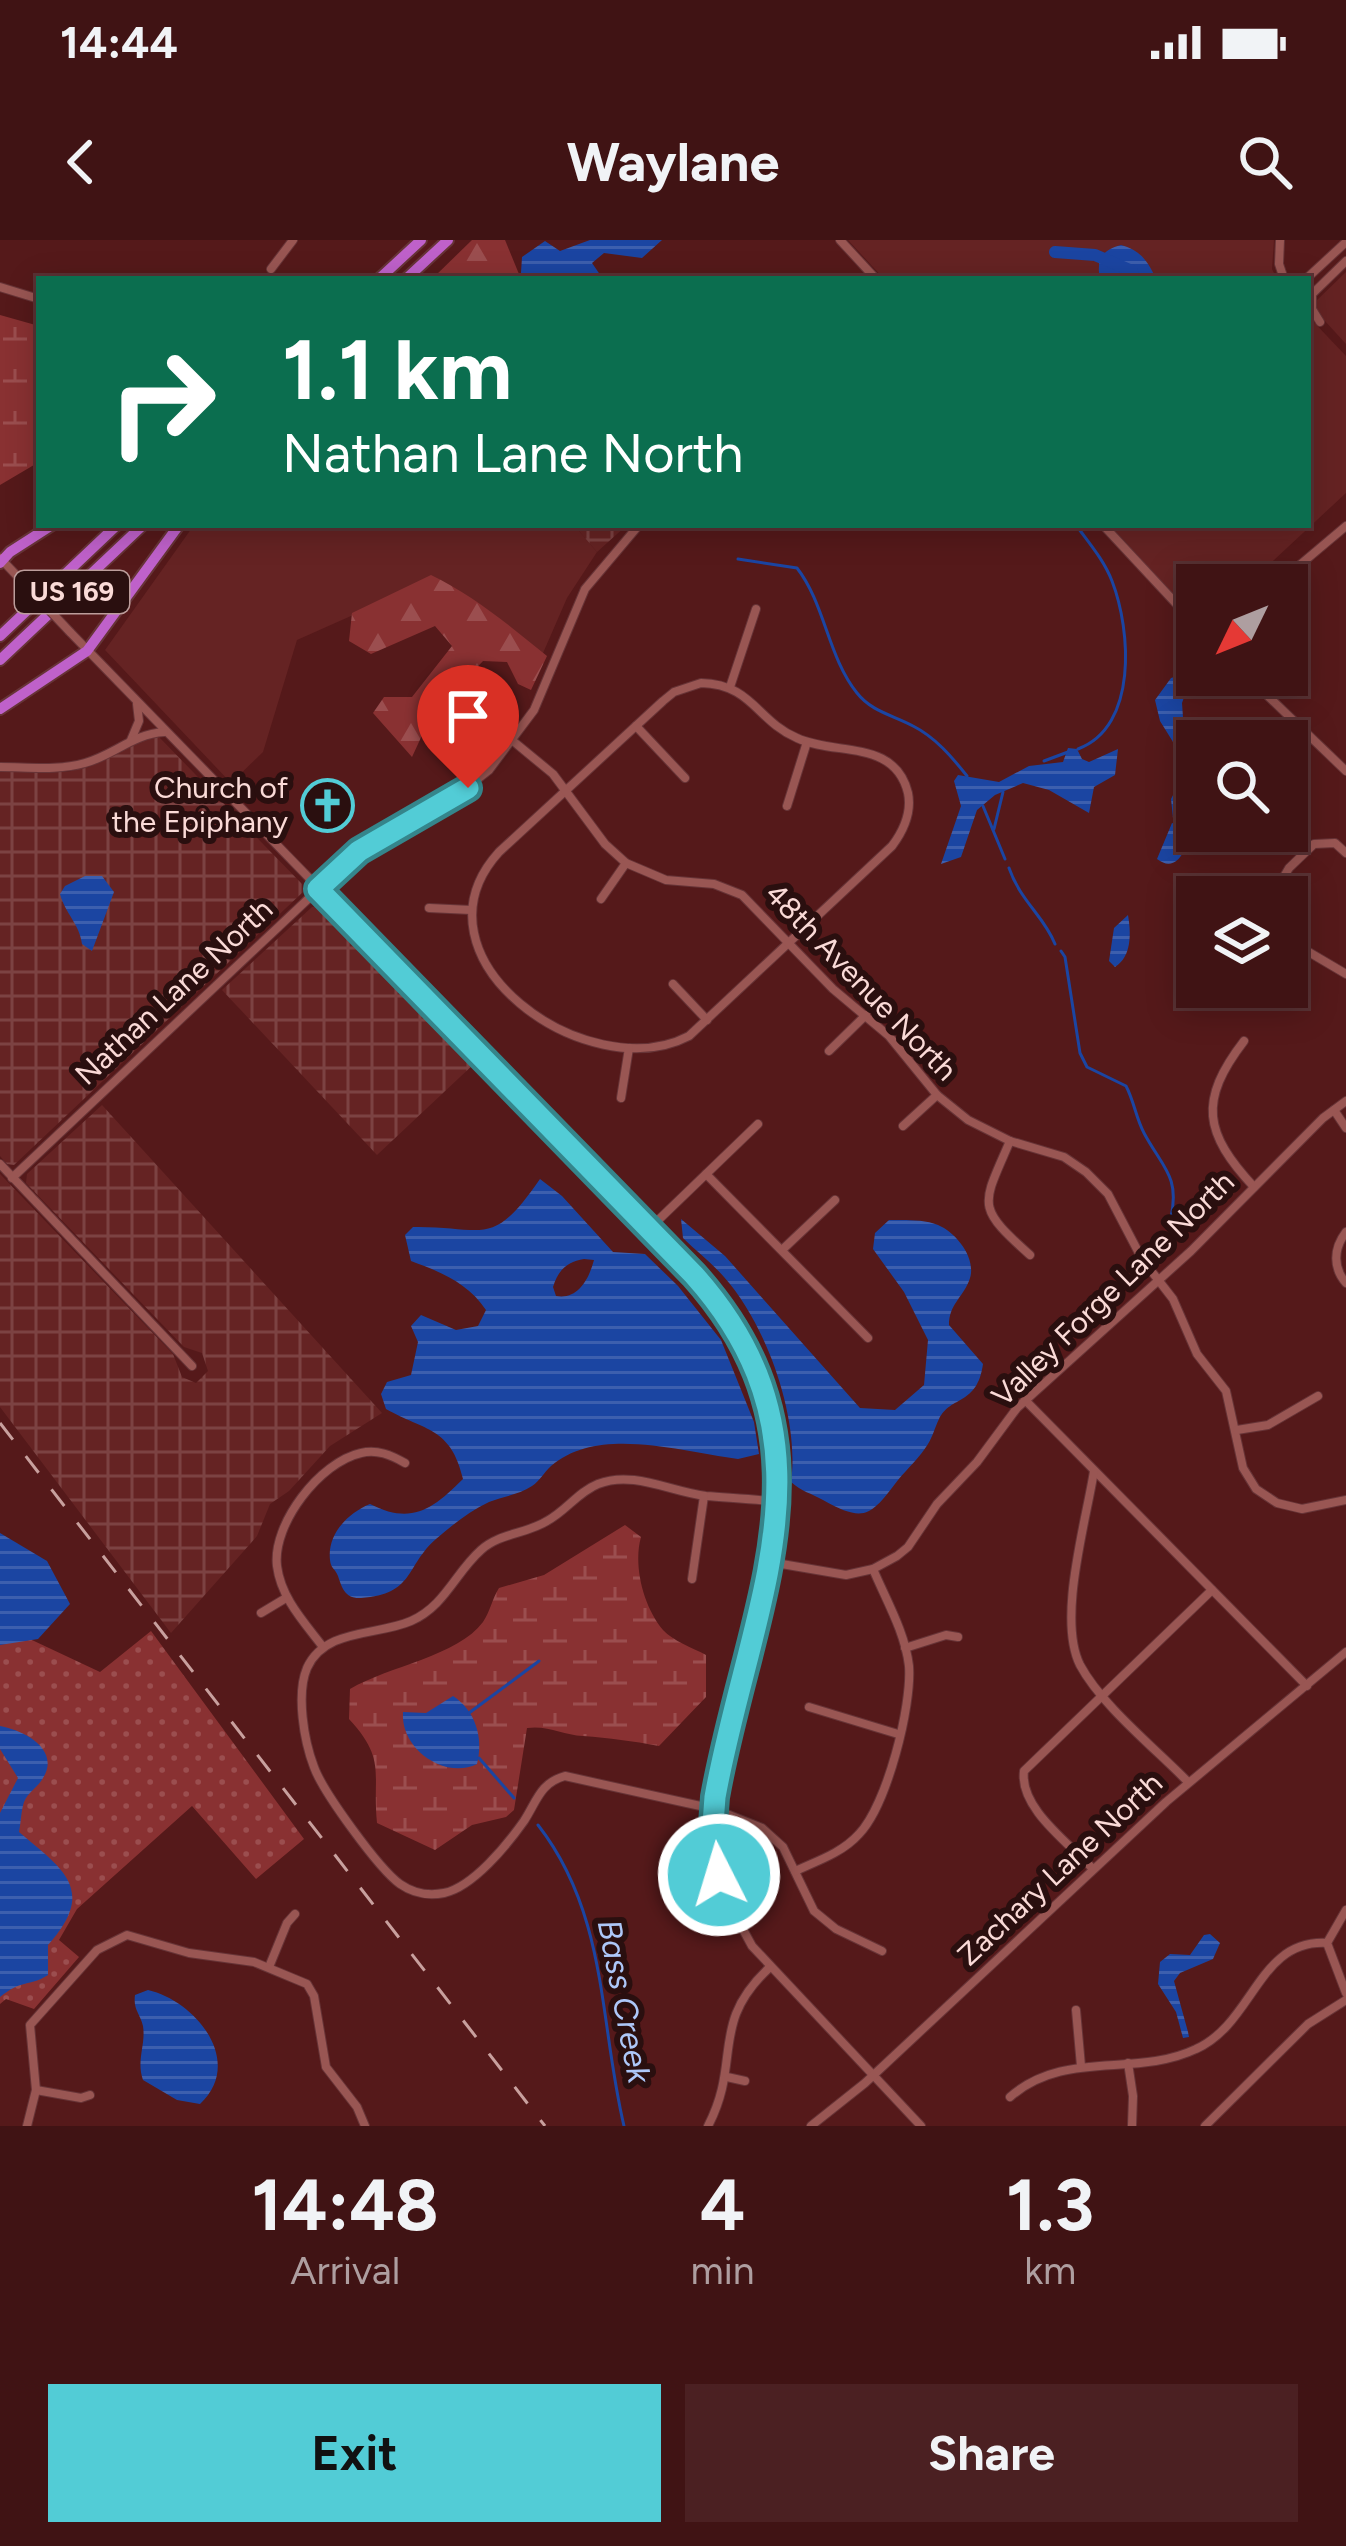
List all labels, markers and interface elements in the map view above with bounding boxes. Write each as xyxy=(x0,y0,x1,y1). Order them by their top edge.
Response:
text: 14:44 xyxy=(60,15,178,69)
icon: back xyxy=(48,129,114,195)
icon: search xyxy=(1232,129,1298,195)
text: Waylane xyxy=(567,130,779,195)
text: 1.1 km xyxy=(282,319,512,420)
icon: right xyxy=(84,324,240,480)
text: Nathan Lane North xyxy=(282,421,743,486)
north arrow xyxy=(1176,564,1308,696)
map controls xyxy=(1176,564,1308,1008)
road number: US 169 xyxy=(15,571,129,613)
pin xyxy=(417,665,519,788)
icon: arrive xyxy=(435,683,501,749)
button: search xyxy=(1176,720,1308,852)
place label: Church of the Epiphany xyxy=(112,769,288,840)
church icon: Church of the Epiphany xyxy=(299,777,355,833)
street label: 48th Avenue North xyxy=(758,875,965,1088)
button: layers xyxy=(1176,876,1308,1008)
street label: Nathan Lane North xyxy=(67,891,280,1093)
street label: Valley Forge Lane North xyxy=(984,1163,1242,1414)
street label: Zachary Lane North xyxy=(950,1764,1170,1973)
position arrow xyxy=(656,1812,782,1938)
water label: Bass Creek xyxy=(590,1916,660,2087)
text: 14:48 xyxy=(252,2162,439,2248)
text: 4 xyxy=(700,2162,745,2248)
text: 1.3 xyxy=(1006,2162,1094,2248)
text: Arrival xyxy=(290,2247,400,2294)
text: min xyxy=(691,2247,755,2294)
text: km xyxy=(1024,2247,1076,2294)
button: Exit xyxy=(48,2384,661,2522)
button: Share xyxy=(685,2384,1298,2522)

